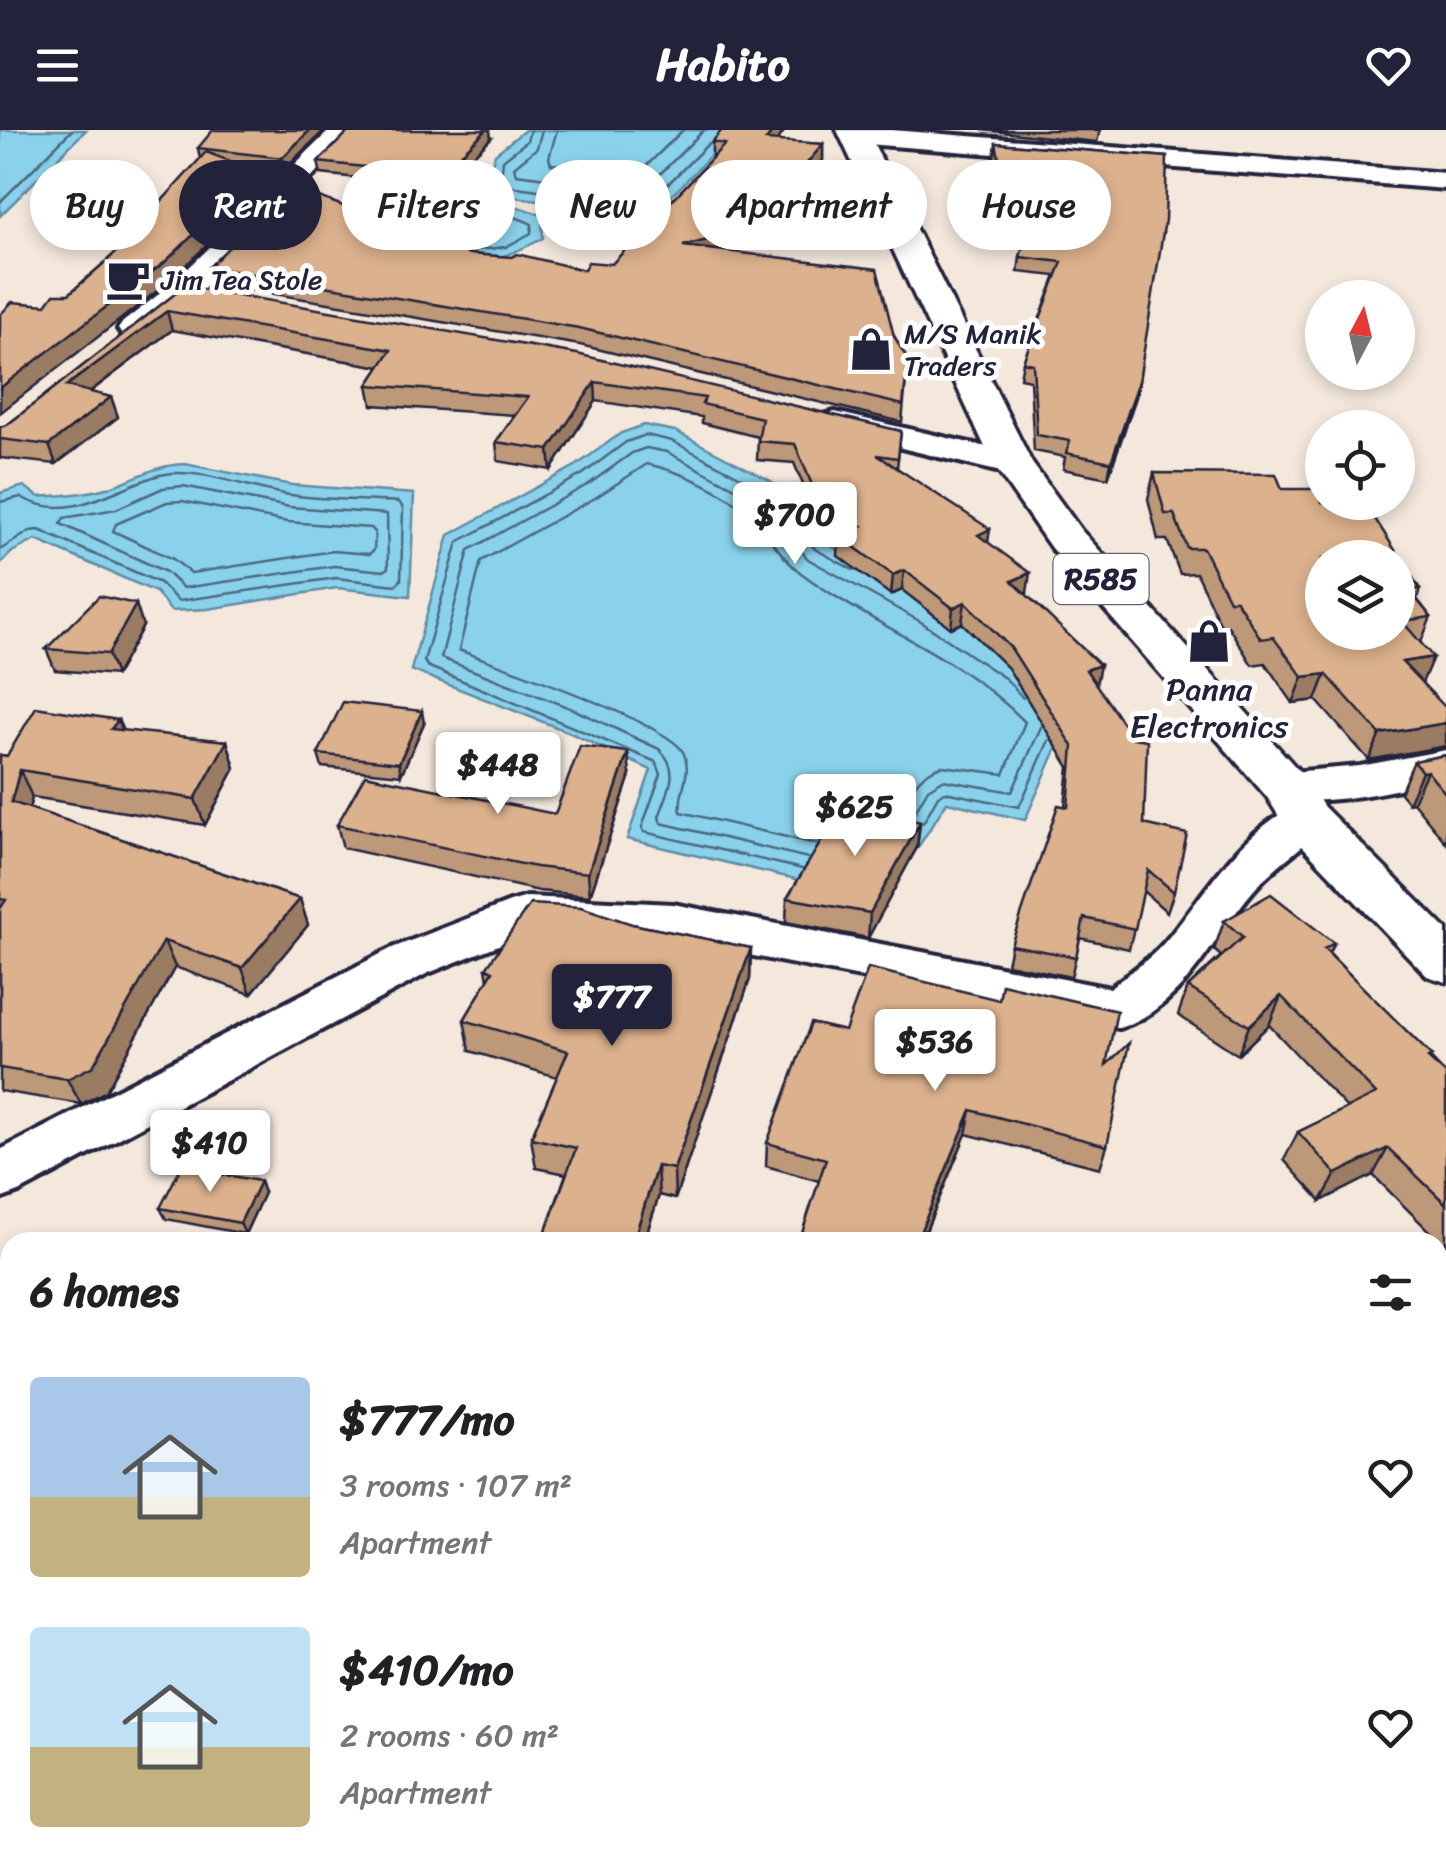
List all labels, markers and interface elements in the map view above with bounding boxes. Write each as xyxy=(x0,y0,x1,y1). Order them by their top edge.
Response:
text: Habito xyxy=(656,25,790,105)
icon: menu xyxy=(30,38,85,93)
icon: heart xyxy=(1361,38,1416,93)
chip: Buy xyxy=(30,160,159,250)
chip: Rent xyxy=(179,160,322,250)
chip: Filters xyxy=(342,160,515,250)
chip: New xyxy=(535,160,671,250)
chip: Apartment xyxy=(691,160,927,250)
chip: House xyxy=(947,160,1111,250)
cafe icon: Jim Tea Stole xyxy=(104,255,152,303)
place label: Jim Tea Stole xyxy=(160,255,323,304)
north arrow xyxy=(1305,280,1415,390)
map controls xyxy=(1305,280,1415,650)
place label: M/S Manik Traders xyxy=(904,309,1041,390)
shop icon: M/S Manik Traders xyxy=(847,325,895,373)
button: locate xyxy=(1305,410,1415,520)
pin: $700 xyxy=(736,482,854,567)
text: $700 xyxy=(755,486,835,543)
button: layers xyxy=(1305,540,1415,650)
road number: R585 xyxy=(1054,554,1148,604)
shop icon: Panna Electronics xyxy=(1185,617,1233,665)
place label: Panna Electronics xyxy=(1130,661,1288,755)
pin: $448 xyxy=(439,732,557,817)
text: $448 xyxy=(458,736,538,793)
pin: $625 xyxy=(796,774,914,859)
text: $625 xyxy=(816,778,894,835)
pin: $777 xyxy=(553,964,671,1049)
text: $777 xyxy=(574,968,650,1025)
pin: $536 xyxy=(876,1009,994,1094)
text: $536 xyxy=(897,1013,973,1070)
pin: $410 xyxy=(151,1110,269,1195)
text: $410 xyxy=(172,1114,248,1171)
text: 6 homes xyxy=(30,1255,179,1329)
icon: filters xyxy=(1363,1265,1418,1320)
text: $777/mo xyxy=(340,1383,515,1457)
icon: home xyxy=(110,1417,230,1537)
icon: heart xyxy=(1363,1450,1418,1505)
text: 3 rooms · 107 m² xyxy=(340,1457,572,1514)
text: Apartment xyxy=(340,1514,491,1571)
text: $410/mo xyxy=(340,1633,514,1707)
icon: home xyxy=(110,1667,230,1787)
icon: heart xyxy=(1363,1700,1418,1755)
text: 2 rooms · 60 m² xyxy=(340,1707,559,1764)
text: Apartment xyxy=(340,1764,491,1821)

